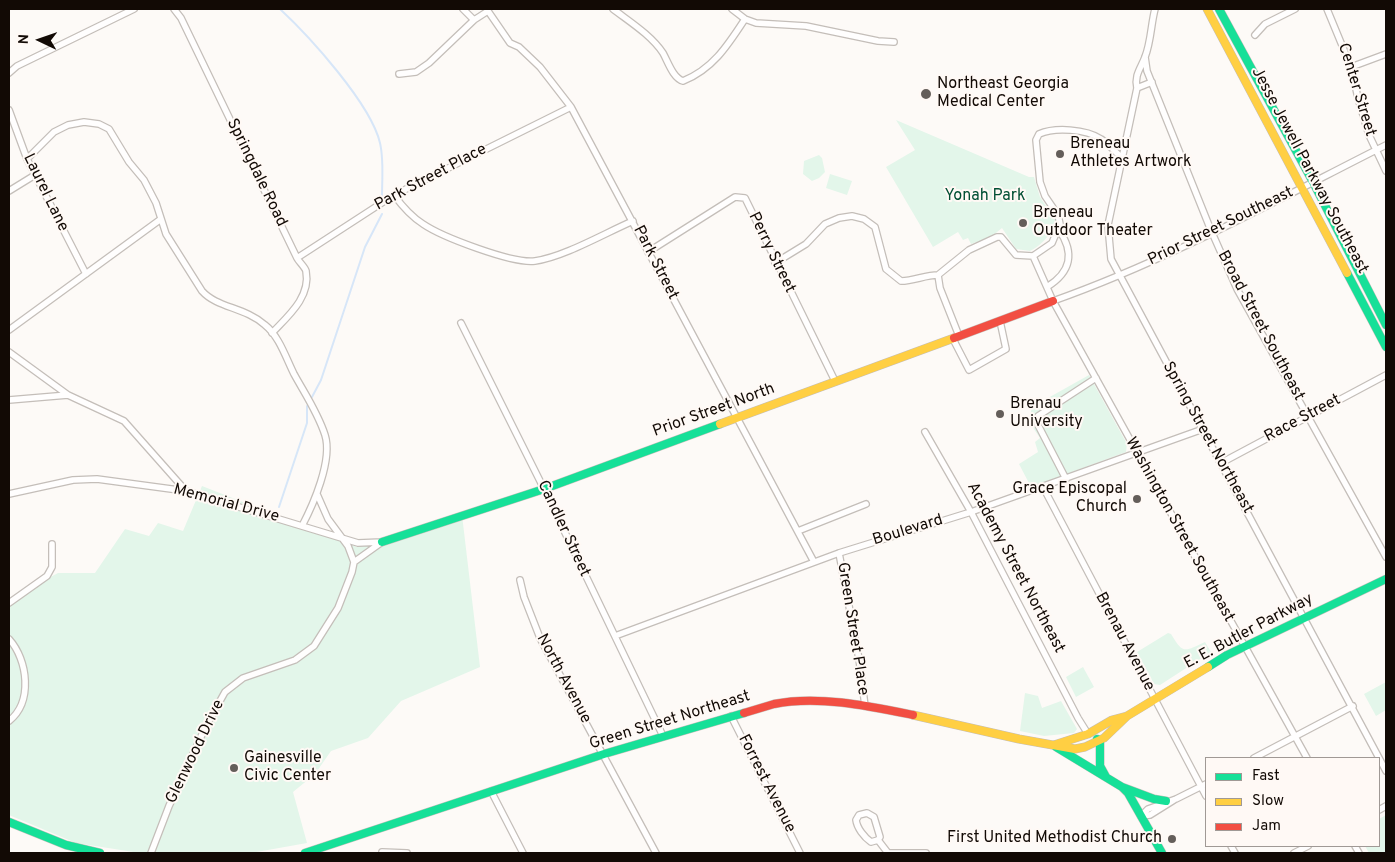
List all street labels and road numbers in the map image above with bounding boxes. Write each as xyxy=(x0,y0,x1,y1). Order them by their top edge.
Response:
street label: Center Street xyxy=(1333,41,1379,139)
street label: Jesse Jewell Parkway Southeast xyxy=(1246,65,1372,277)
street label: Springdale Road xyxy=(222,116,290,230)
street label: Park Street Place xyxy=(372,140,490,216)
street label: Laurel Lane xyxy=(18,151,72,235)
street label: Prior Street Southeast xyxy=(1145,183,1297,271)
street label: Perry Street xyxy=(743,209,799,297)
street label: Park Street xyxy=(628,223,682,303)
street label: Broad Street Southeast xyxy=(1212,248,1308,404)
street label: Spring Street Northeast xyxy=(1157,359,1257,517)
street label: Prior Street North xyxy=(650,380,778,442)
street label: Race Street xyxy=(1262,391,1344,447)
street label: Washington Street Southeast xyxy=(1120,434,1238,626)
street label: Candler Street xyxy=(532,478,594,580)
street label: Academy Street Northeast xyxy=(962,479,1068,657)
street label: Memorial Drive xyxy=(171,481,281,527)
street label: Boulevard xyxy=(871,511,945,551)
street label: Green Street Place xyxy=(832,561,872,697)
street label: Brenau Avenue xyxy=(1090,589,1158,695)
street label: E. E. Butler Parkway xyxy=(1181,590,1317,674)
street label: North Avenue xyxy=(531,631,595,727)
street label: Green Street Northeast xyxy=(587,687,753,755)
street label: Glenwood Drive xyxy=(163,697,229,807)
street label: Forrest Avenue xyxy=(733,732,799,836)

